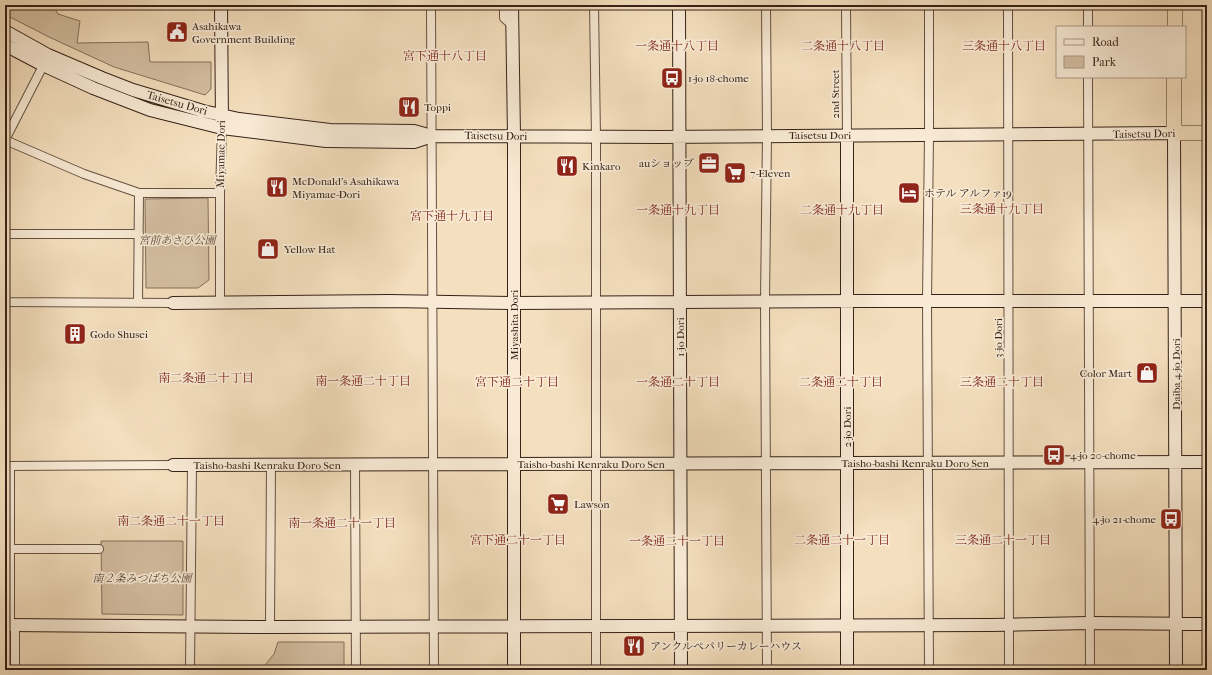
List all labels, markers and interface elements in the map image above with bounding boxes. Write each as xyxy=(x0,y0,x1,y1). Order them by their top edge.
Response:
public building icon: Asahikawa Government Building xyxy=(164,19,190,45)
place label: Asahikawa Government Building xyxy=(191,20,295,46)
legend xyxy=(1056,26,1186,78)
text: Road xyxy=(1092,35,1119,49)
district label: 一条通十八丁目 xyxy=(635,39,719,53)
district label: 二条通十八丁目 xyxy=(801,39,885,53)
district label: 三条通十八丁目 xyxy=(962,39,1046,53)
district label: 宮下通十八丁目 xyxy=(403,49,487,63)
text: Park xyxy=(1092,55,1117,69)
bus stop icon: 1-jo 18-chome xyxy=(659,65,685,91)
street label: 2nd Street xyxy=(829,69,842,119)
place label: 1-jo 18-chome xyxy=(688,72,749,85)
street label: Taisetsu Dori xyxy=(145,88,210,118)
restaurant icon: Toppi xyxy=(396,94,422,120)
place label: Toppi xyxy=(424,101,452,114)
street label: Miyamae Dori xyxy=(214,119,228,188)
street label: Taisetsu Dori xyxy=(1113,127,1176,141)
street label: Taisetsu Dori xyxy=(465,129,528,143)
street label: Taisetsu Dori xyxy=(789,129,852,142)
office icon: auショップ xyxy=(696,150,722,176)
restaurant icon: Kinkaro xyxy=(554,153,580,179)
place label: auショップ xyxy=(639,157,694,170)
place label: Kinkaro xyxy=(582,160,621,173)
supermarket icon: 7-Eleven xyxy=(722,160,748,186)
place label: 7-Eleven xyxy=(750,167,791,180)
restaurant icon: McDonald's Asahikawa Miyamae-Dori xyxy=(264,174,290,200)
place label: McDonald's Asahikawa Miyamae-Dori xyxy=(292,175,400,201)
hotel icon: ホテル アルファ19 xyxy=(896,180,922,206)
place label: ホテル アルファ19 xyxy=(924,187,1012,200)
district label: 三条通十九丁目 xyxy=(960,202,1044,216)
district label: 一条通十九丁目 xyxy=(636,203,720,217)
district label: 二条通十九丁目 xyxy=(800,203,884,217)
district label: 宮下通十九丁目 xyxy=(410,209,494,223)
park label: 宮前あさひ公園 xyxy=(139,234,217,247)
shop icon: Yellow Hat xyxy=(255,236,281,262)
place label: Yellow Hat xyxy=(283,243,336,256)
street label: Miyashita Dori xyxy=(508,289,521,360)
street label: 1-jo Dori xyxy=(674,317,687,357)
street label: 3-jo Dori xyxy=(992,317,1005,358)
building icon: Godo Shusei xyxy=(62,321,88,347)
place label: Godo Shusei xyxy=(90,328,149,341)
street label: Daiba 4-jo Dori xyxy=(1170,337,1183,410)
shop icon: Color Mart xyxy=(1134,360,1160,386)
place label: Color Mart xyxy=(1080,367,1132,380)
district label: 南二条通二十丁目 xyxy=(158,371,254,385)
district label: 南一条通二十丁目 xyxy=(315,374,411,388)
district label: 宮下通二十丁目 xyxy=(475,375,559,389)
district label: 一条通二十丁目 xyxy=(636,375,720,389)
district label: 二条通二十丁目 xyxy=(799,375,883,389)
district label: 三条通二十丁目 xyxy=(960,375,1044,389)
street label: 2-jo Dori xyxy=(841,406,854,448)
bus stop icon: 4-jo 20-chome xyxy=(1041,442,1067,468)
place label: 4-jo 20-chome xyxy=(1070,449,1136,462)
street label: Taisho-bashi Renraku Doro Sen xyxy=(841,457,989,470)
street label: Taisho-bashi Renraku Doro Sen xyxy=(517,458,665,471)
street label: Taisho-bashi Renraku Doro Sen xyxy=(193,459,341,472)
supermarket icon: Lawson xyxy=(545,491,571,517)
place label: Lawson xyxy=(574,498,610,511)
bus stop icon: 4-jo 21-chome xyxy=(1158,506,1184,532)
place label: 4-jo 21-chome xyxy=(1093,513,1157,526)
district label: 南二条通二十一丁目 xyxy=(117,514,225,528)
district label: 南一条通二十一丁目 xyxy=(288,516,396,530)
district label: 宮下通二十一丁目 xyxy=(470,533,566,547)
district label: 二条通二十一丁目 xyxy=(794,533,890,547)
district label: 三条通二十一丁目 xyxy=(955,533,1051,547)
district label: 一条通二十一丁目 xyxy=(629,534,725,548)
park label: 南２条みつばち公園 xyxy=(93,572,193,585)
restaurant icon: アンクルぺパリーカレーハウス xyxy=(621,633,647,659)
place label: アンクルぺパリーカレーハウス xyxy=(650,640,802,653)

